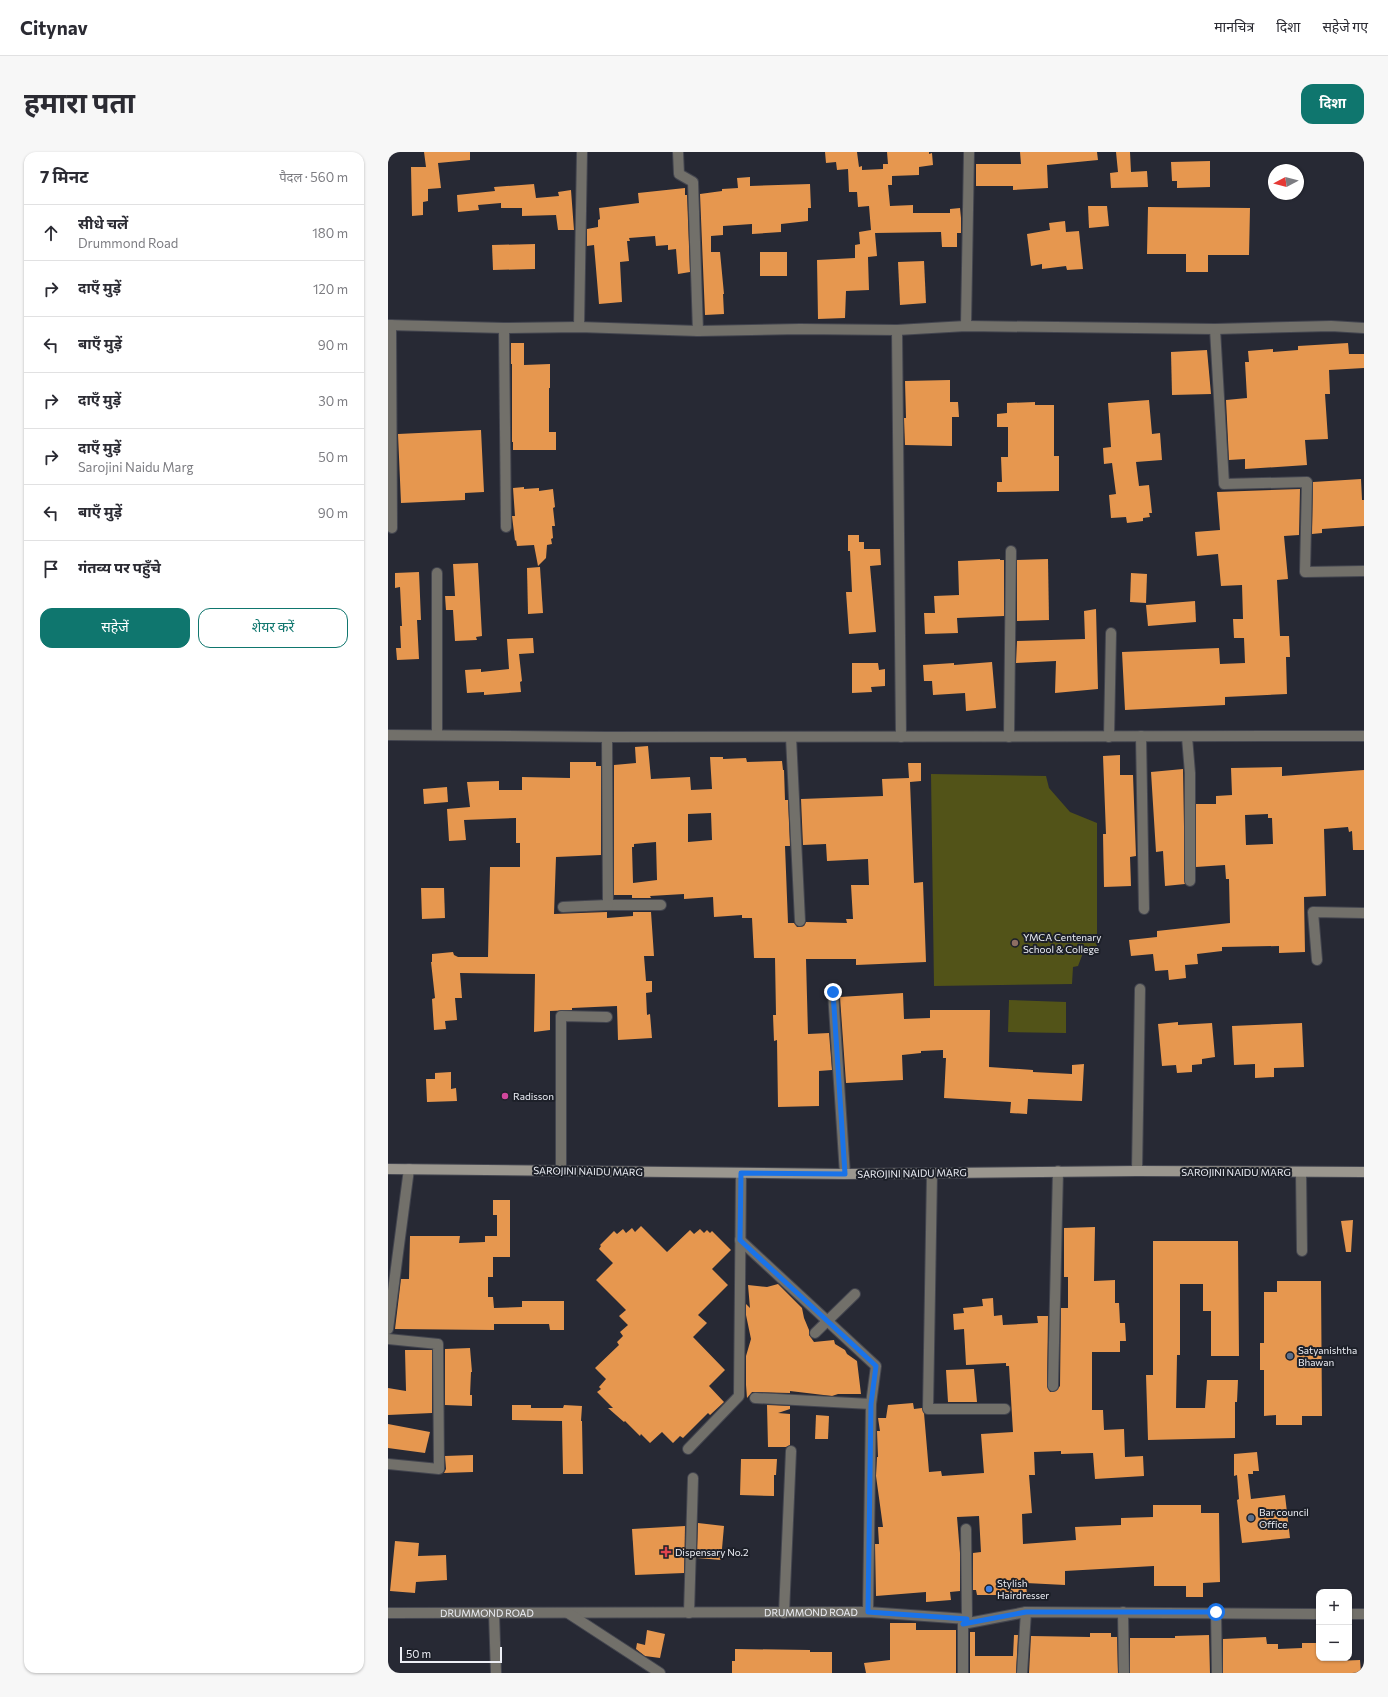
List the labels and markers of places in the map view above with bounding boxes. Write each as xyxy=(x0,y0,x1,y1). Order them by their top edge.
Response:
place label: YMCA Centenary School & College xyxy=(1023,931,1101,955)
marker: YMCA Centenary School & College xyxy=(1010,938,1020,948)
place label: Radisson xyxy=(513,1090,554,1102)
marker: Radisson xyxy=(500,1091,510,1101)
place label: Satyanishtha Bhawan xyxy=(1298,1344,1357,1368)
marker: Satyanishtha Bhawan xyxy=(1285,1351,1295,1361)
place label: Bar council Office xyxy=(1259,1506,1309,1530)
marker: Bar council Office xyxy=(1246,1513,1256,1523)
marker: Dispensary No.2 xyxy=(660,1546,672,1558)
place label: Dispensary No.2 xyxy=(675,1546,749,1558)
place label: Stylish Hairdresser xyxy=(997,1577,1049,1601)
marker: Stylish Hairdresser xyxy=(984,1584,994,1594)

